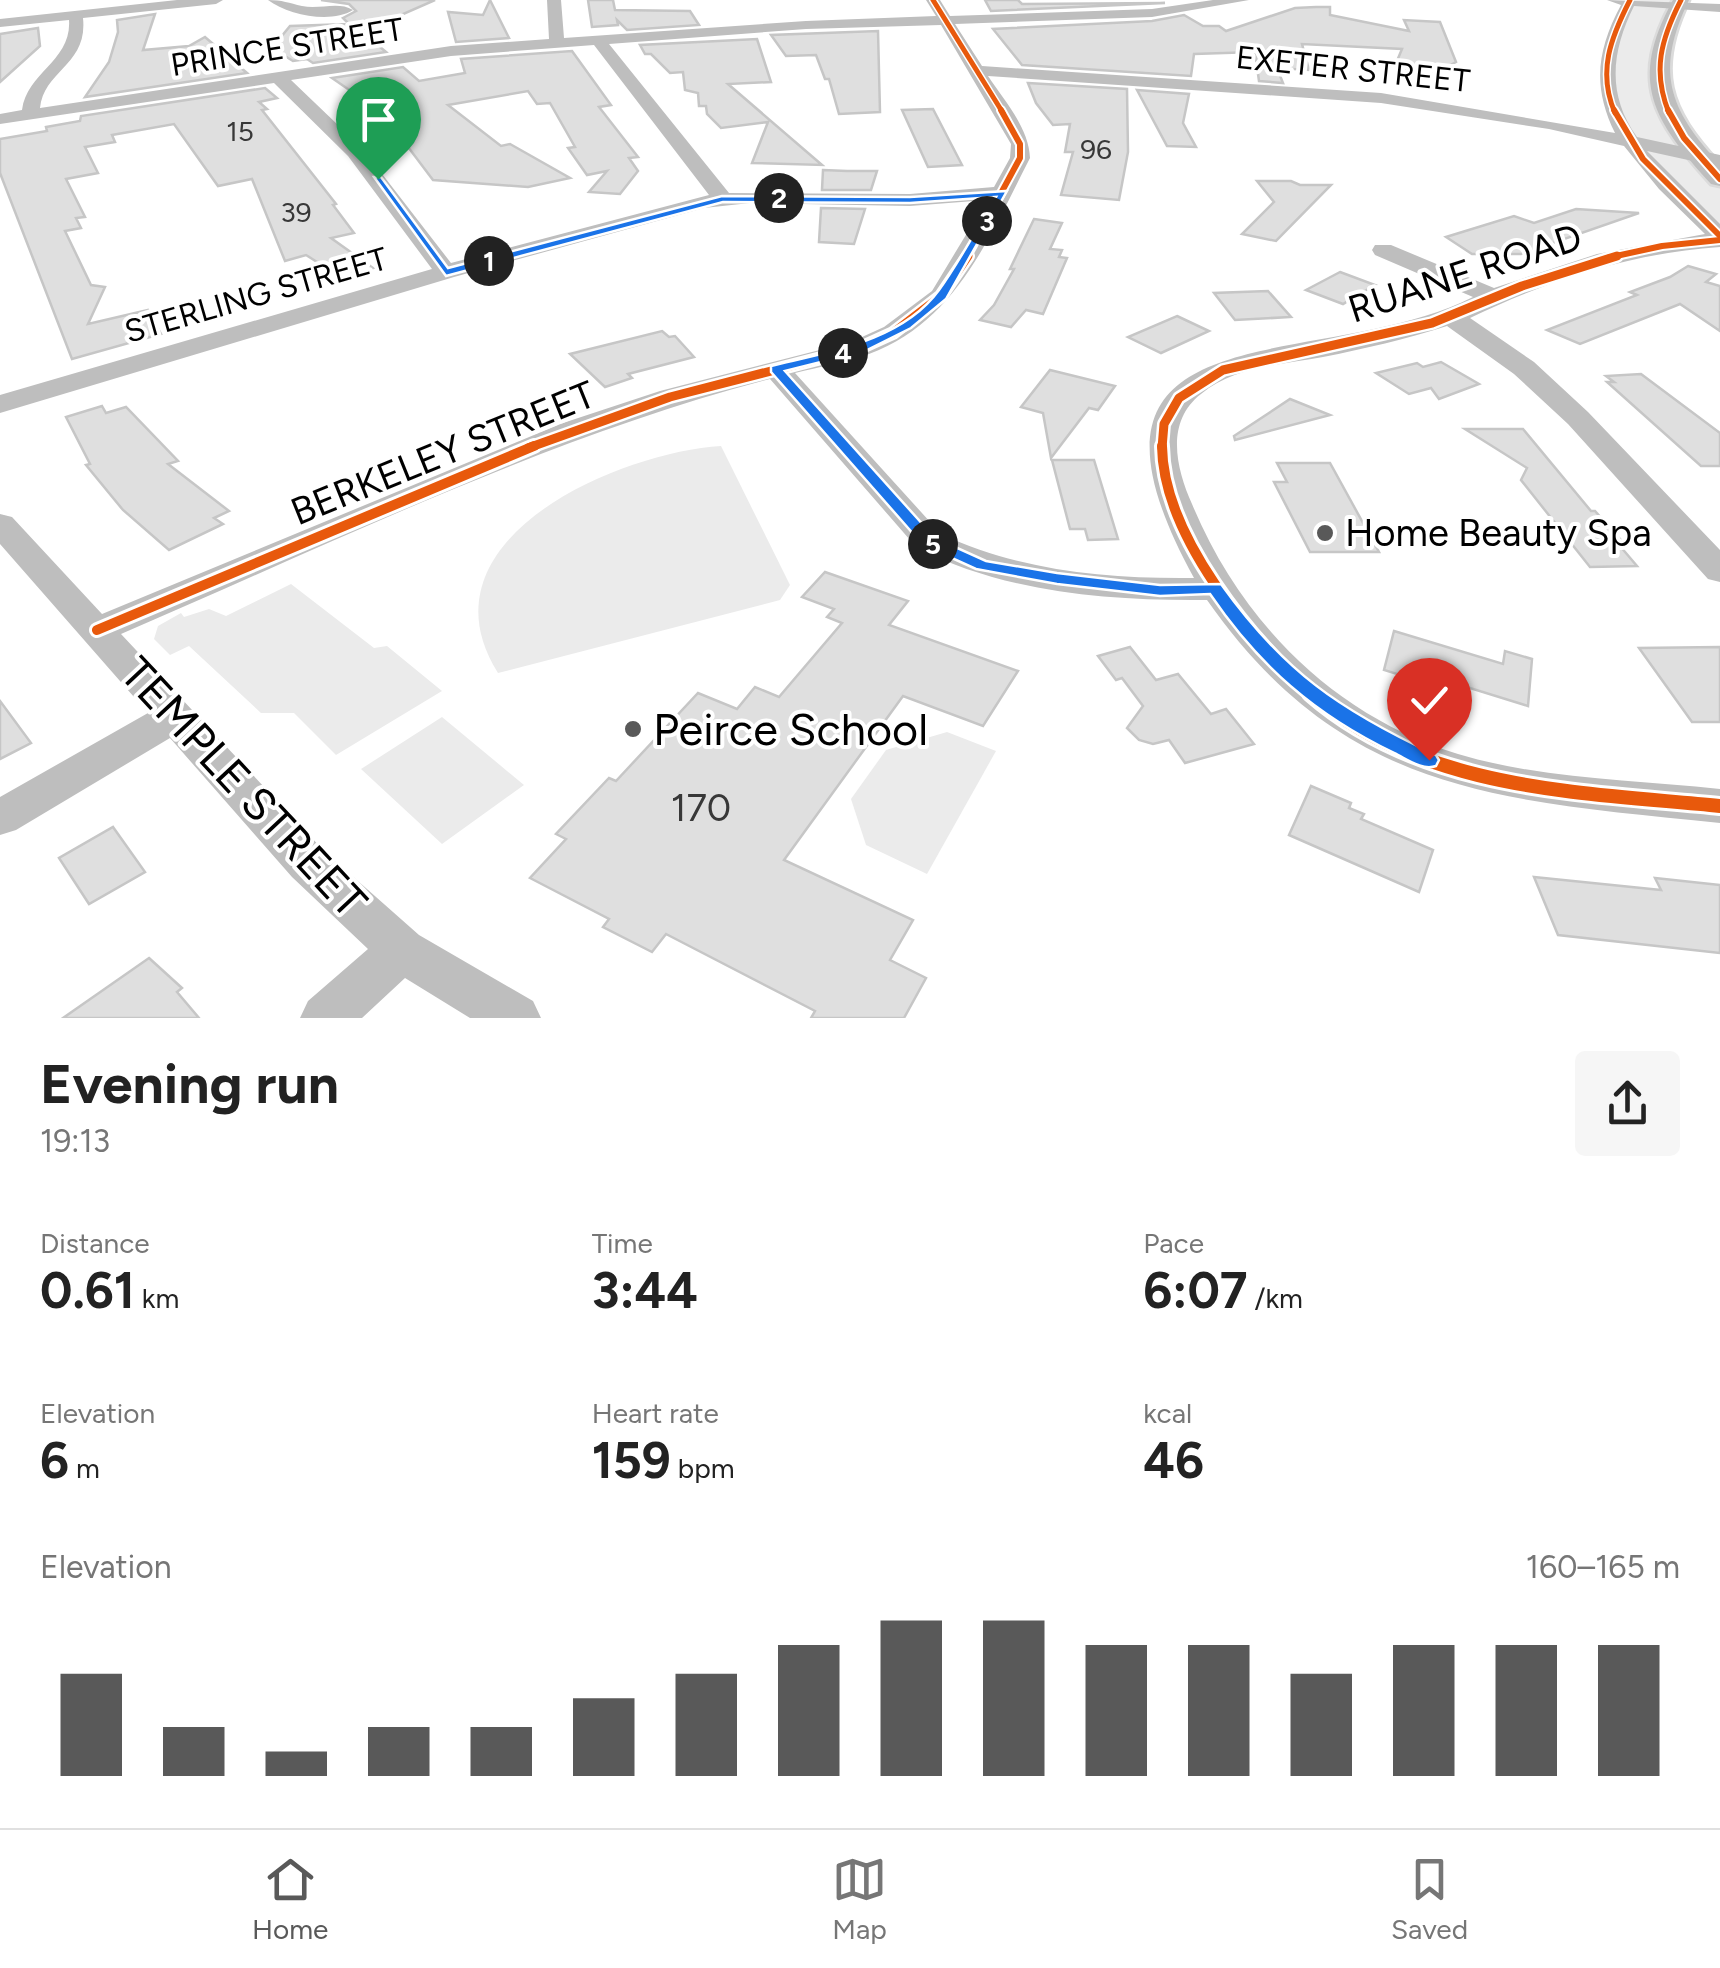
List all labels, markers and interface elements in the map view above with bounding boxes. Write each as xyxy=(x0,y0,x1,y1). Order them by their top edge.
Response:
street label: PRINCE STREET xyxy=(168,10,406,84)
street label: EXETER STREET xyxy=(1234,38,1472,100)
pin xyxy=(336,77,421,180)
icon: arrive xyxy=(351,92,406,147)
house number: 15 xyxy=(226,114,254,148)
house number: 96 xyxy=(1080,132,1112,166)
pin: 2 xyxy=(754,173,804,223)
text: 2 xyxy=(771,181,787,215)
house number: 39 xyxy=(280,195,312,229)
pin: 3 xyxy=(962,196,1012,246)
text: 3 xyxy=(979,204,995,238)
street label: RUANE ROAD xyxy=(1342,214,1588,332)
pin: 1 xyxy=(464,236,514,286)
street label: STERLING STREET xyxy=(120,239,392,351)
text: 1 xyxy=(483,244,495,278)
pin: 4 xyxy=(818,328,868,378)
text: 4 xyxy=(834,336,852,370)
street label: BERKELEY STREET xyxy=(284,371,602,535)
place label: Home Beauty Spa xyxy=(1345,510,1652,556)
pin: 5 xyxy=(908,519,958,569)
marker: Home Beauty Spa xyxy=(1314,522,1336,544)
text: 5 xyxy=(925,527,941,561)
street label: TEMPLE STREET xyxy=(110,646,378,928)
pin xyxy=(1387,658,1472,761)
icon: check xyxy=(1402,673,1457,728)
place label: Peirce School xyxy=(653,702,928,756)
marker: Peirce School xyxy=(622,718,644,740)
house number: 170 xyxy=(671,785,731,831)
text: Evening run xyxy=(40,1051,339,1117)
button: share xyxy=(1575,1051,1680,1156)
text: 19:13 xyxy=(40,1122,110,1160)
text: Distance xyxy=(40,1226,150,1260)
text: Time xyxy=(592,1226,653,1260)
text: Pace xyxy=(1143,1226,1204,1260)
text: 0.61 xyxy=(40,1260,135,1321)
text: 3:44 xyxy=(592,1260,698,1321)
text: 6:07 xyxy=(1143,1260,1248,1321)
text: km xyxy=(135,1281,179,1315)
text: /km xyxy=(1248,1281,1303,1315)
text: Elevation xyxy=(40,1396,155,1430)
text: Heart rate xyxy=(592,1396,719,1430)
text: kcal xyxy=(1143,1396,1192,1430)
text: 6 xyxy=(40,1430,69,1491)
text: 159 xyxy=(592,1430,671,1491)
text: 46 xyxy=(1143,1430,1204,1491)
text: m xyxy=(69,1451,100,1485)
text: bpm xyxy=(671,1451,735,1485)
text: Elevation xyxy=(40,1548,172,1586)
text: 160–165 m xyxy=(1526,1548,1680,1586)
tab: Home xyxy=(252,1852,328,1946)
tab: Map xyxy=(832,1852,887,1946)
tab: Saved xyxy=(1391,1852,1468,1946)

